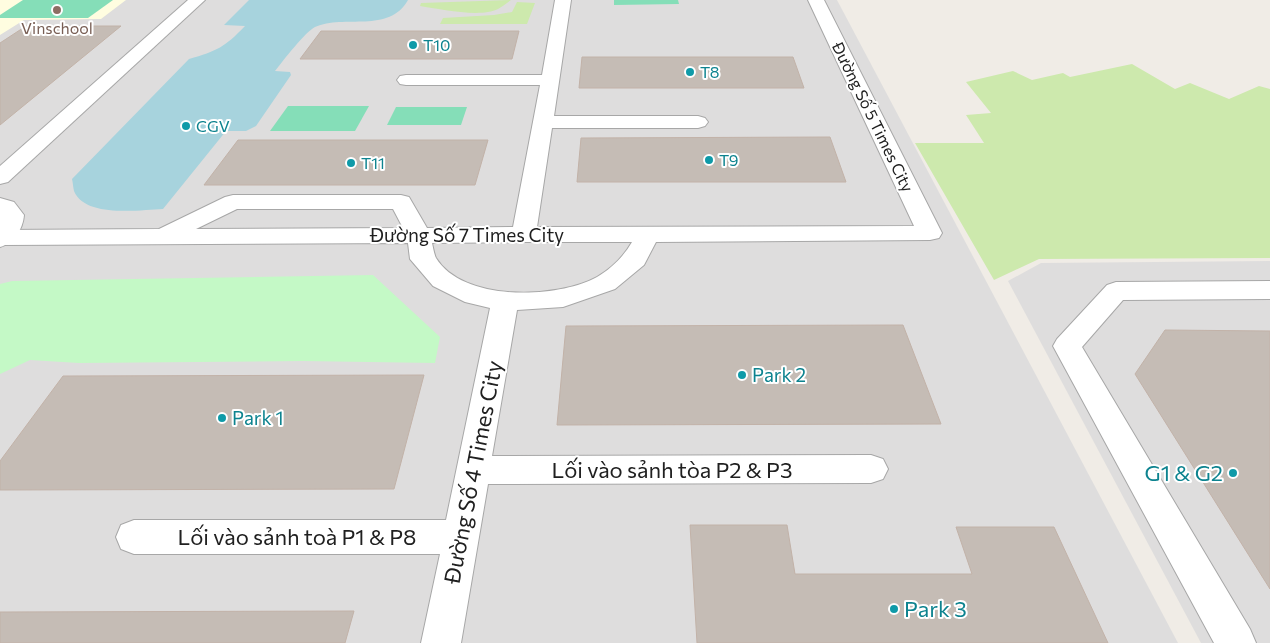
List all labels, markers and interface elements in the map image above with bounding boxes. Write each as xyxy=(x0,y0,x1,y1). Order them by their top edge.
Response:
marker: Vinschool xyxy=(51,4,63,16)
place label: Vinschool xyxy=(21,18,93,37)
place label: T10 xyxy=(423,35,451,54)
street label: Đường Số 5 Times City xyxy=(828,38,918,195)
marker: T10 xyxy=(407,39,419,51)
place label: T8 xyxy=(700,62,719,81)
marker: T8 xyxy=(684,66,696,78)
place label: CGV xyxy=(196,116,230,135)
marker: CGV xyxy=(180,120,192,132)
place label: T9 xyxy=(719,150,738,169)
place label: T11 xyxy=(361,153,385,172)
marker: T9 xyxy=(703,154,715,166)
marker: T11 xyxy=(345,157,357,169)
street label: Đường Số 7 Times City xyxy=(369,223,564,246)
street label: Đường Số 4 Times City xyxy=(437,358,507,587)
place label: Park 2 xyxy=(752,363,806,386)
marker: Park 2 xyxy=(736,369,748,381)
place label: Park 1 xyxy=(232,406,284,429)
marker: Park 1 xyxy=(216,412,228,424)
street label: Lối vào sảnh tòa P2 & P3 xyxy=(552,456,792,483)
place label: G1 & G2 xyxy=(1145,459,1223,486)
marker: G1 & G2 xyxy=(1227,467,1239,479)
street label: Lối vào sảnh toà P1 & P8 xyxy=(178,523,416,550)
place label: Park 3 xyxy=(904,595,967,622)
marker: Park 3 xyxy=(888,603,900,615)

